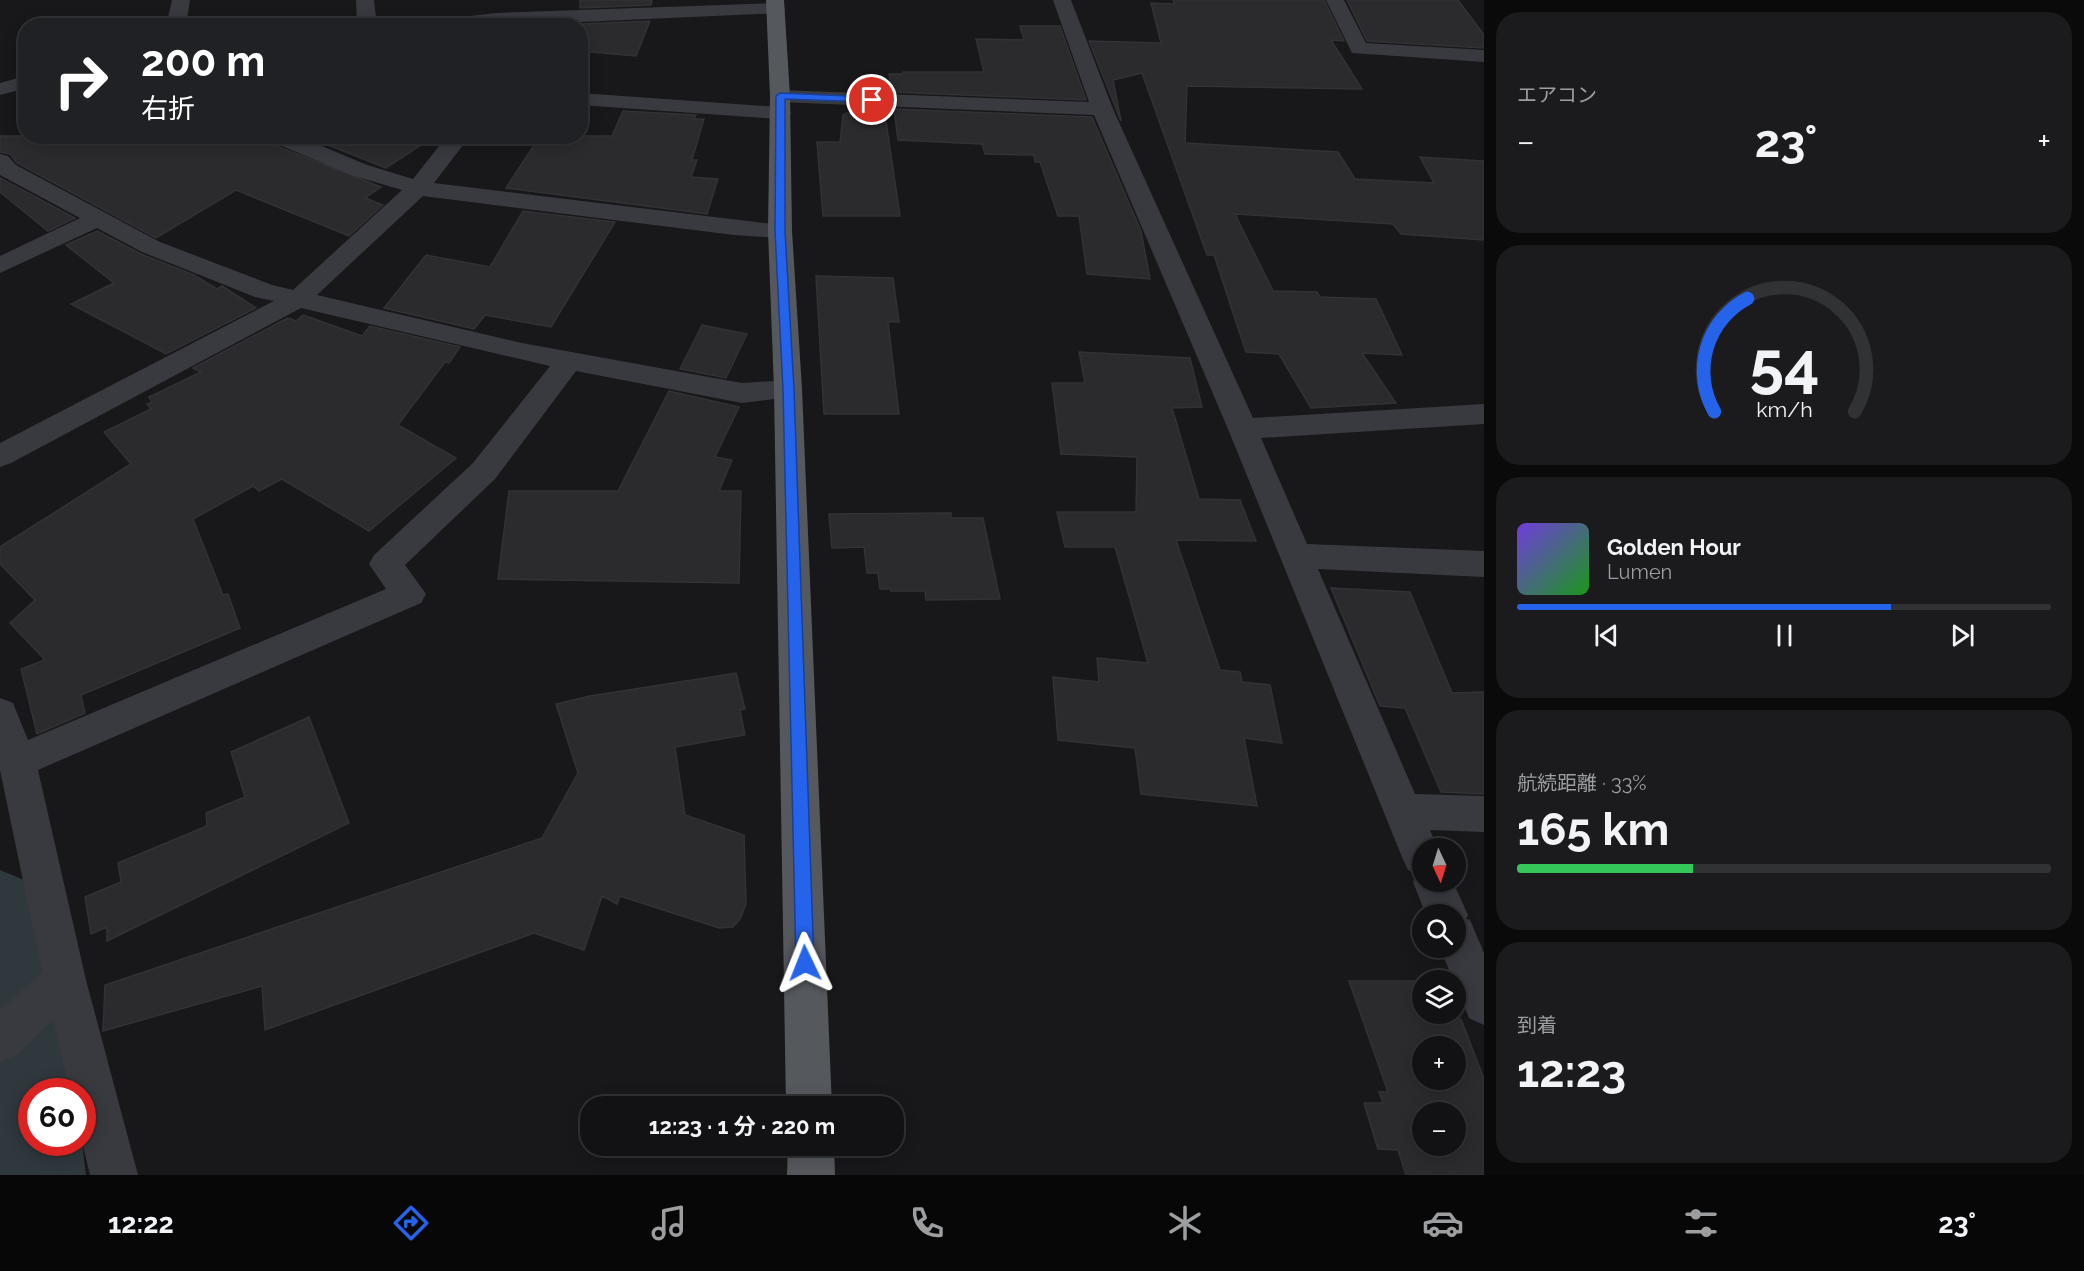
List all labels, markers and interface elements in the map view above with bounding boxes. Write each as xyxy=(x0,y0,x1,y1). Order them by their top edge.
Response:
text: 200 m xyxy=(141,37,265,86)
icon: right xyxy=(42,42,120,120)
pin xyxy=(846,74,897,125)
icon: arrive xyxy=(855,83,888,116)
text: エアコン xyxy=(1517,83,1597,107)
text: 右折 xyxy=(141,93,195,124)
text: 23° xyxy=(1755,115,1817,168)
text: − xyxy=(1517,122,1535,161)
text: + xyxy=(2037,122,2051,161)
text: 54 xyxy=(1749,327,1819,401)
text: km/h xyxy=(1756,397,1812,422)
text: Golden Hour xyxy=(1607,534,1741,560)
text: Lumen xyxy=(1607,560,1672,584)
icon: previous xyxy=(1590,619,1623,652)
icon: pause xyxy=(1768,619,1801,652)
icon: next xyxy=(1946,619,1979,652)
text: 航続距離 · 33% xyxy=(1517,771,1647,795)
text: 165 km xyxy=(1517,803,1669,856)
north arrow xyxy=(1412,838,1466,892)
map controls xyxy=(1412,838,1466,1156)
button: search xyxy=(1412,904,1466,958)
position arrow xyxy=(773,931,837,995)
button: layers xyxy=(1412,970,1466,1024)
text: 到着 xyxy=(1517,1013,1557,1037)
button: + xyxy=(1412,1036,1466,1090)
text: 12:23 xyxy=(1517,1045,1626,1098)
speed limit sign: 60 xyxy=(18,1078,96,1156)
button: − xyxy=(1412,1102,1466,1156)
text: 12:23 · 1 分 · 220 m xyxy=(649,1113,835,1139)
icon: directions xyxy=(390,1202,432,1244)
icon: music xyxy=(648,1202,690,1244)
icon: phone xyxy=(906,1202,948,1244)
icon: climate xyxy=(1164,1202,1206,1244)
icon: car xyxy=(1422,1202,1464,1244)
icon: filters xyxy=(1680,1202,1722,1244)
text: 12:22 xyxy=(108,1208,174,1239)
text: 23° xyxy=(1938,1208,1976,1239)

